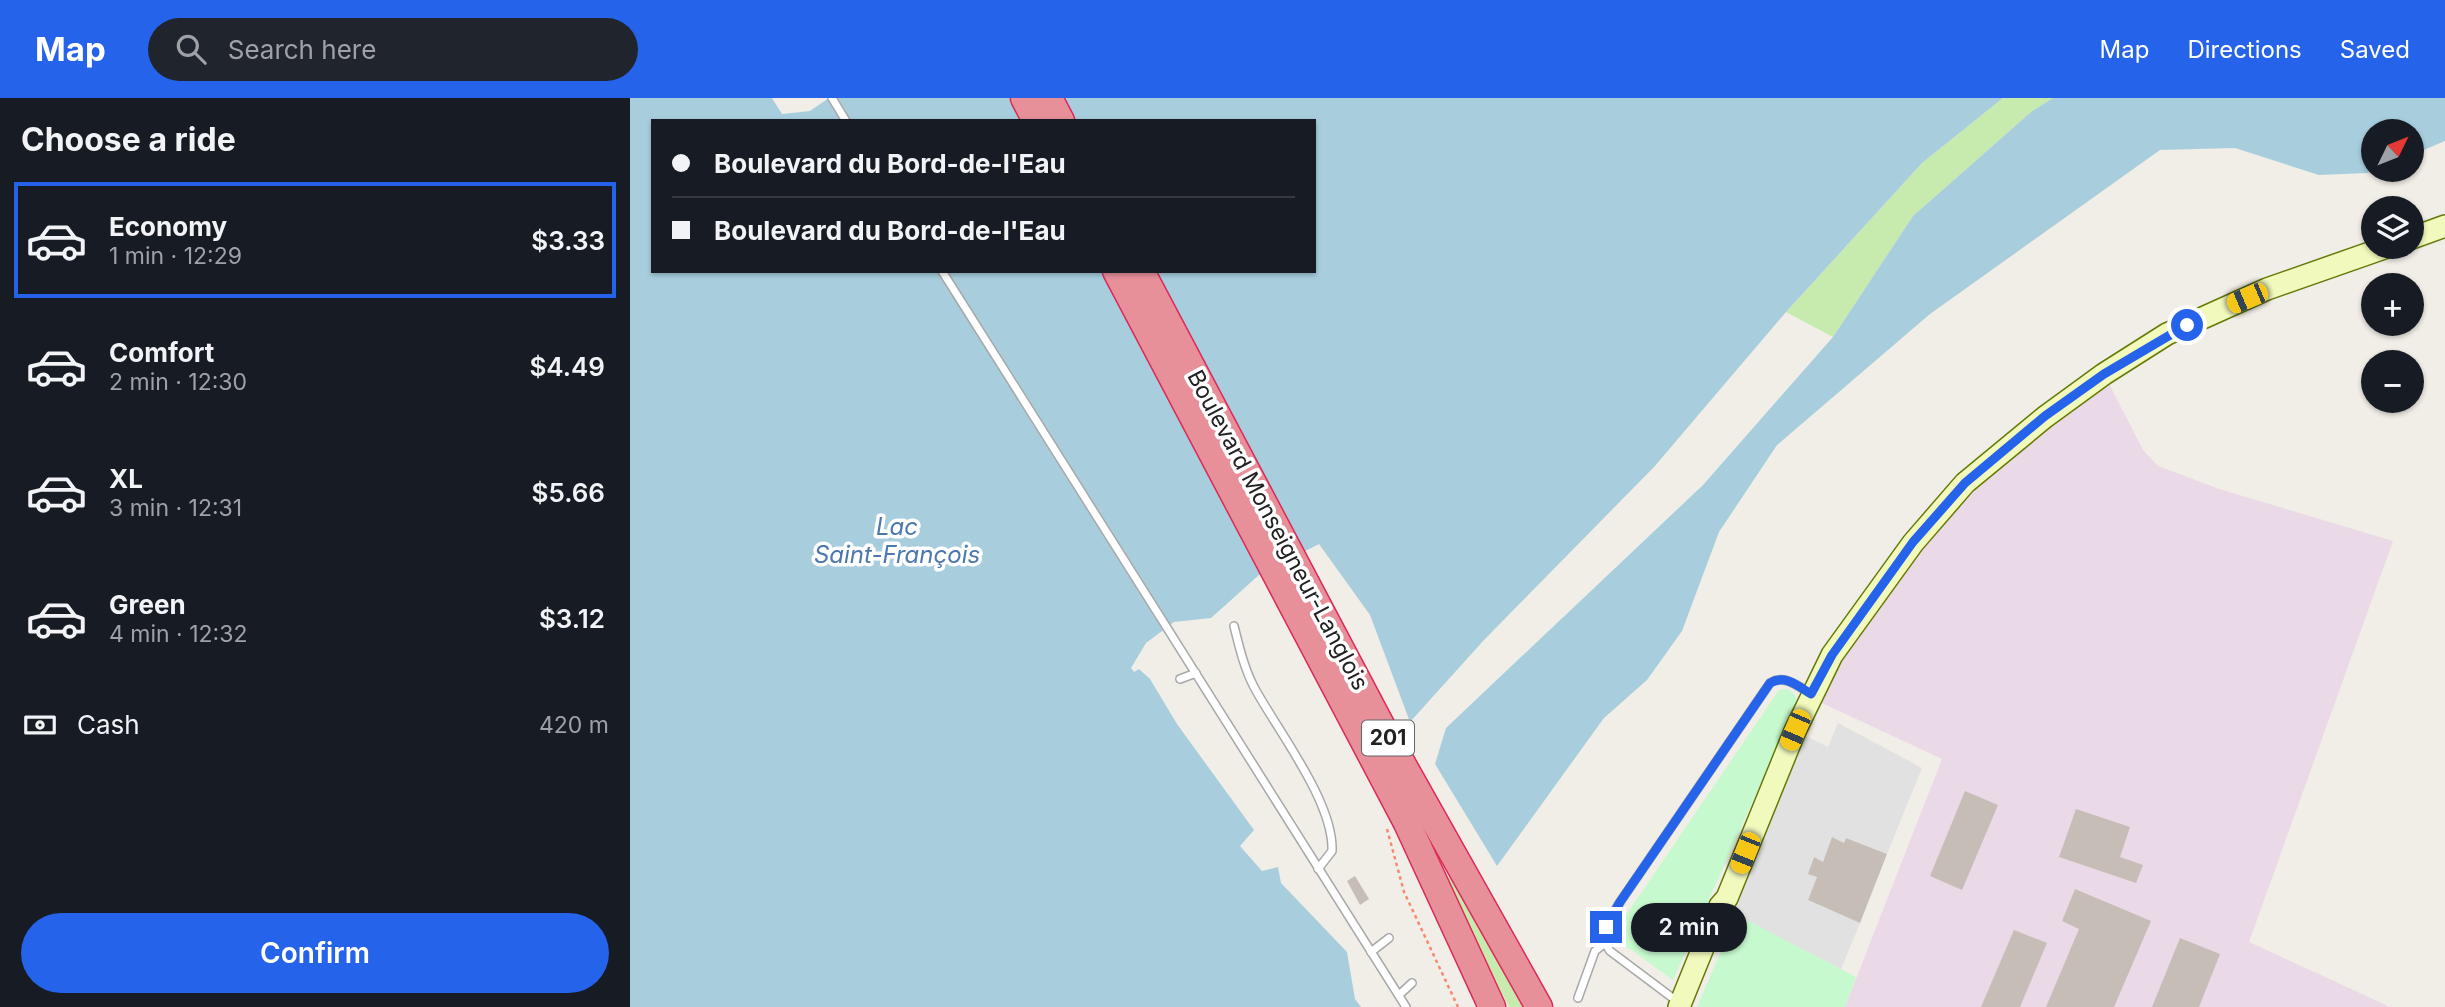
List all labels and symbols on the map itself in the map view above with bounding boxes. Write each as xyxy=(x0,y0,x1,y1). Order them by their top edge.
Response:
north arrow xyxy=(2361,119,2424,182)
car xyxy=(2224,280,2271,316)
route start xyxy=(2171,309,2203,341)
street label: Boulevard Monseigneur-Langlois xyxy=(1181,365,1375,695)
water label: Lac Saint-François xyxy=(814,512,980,569)
car xyxy=(1778,707,1813,753)
road number: 201 xyxy=(1362,720,1414,756)
car xyxy=(1728,830,1763,876)
callout: 2 min xyxy=(1630,902,1746,952)
route end xyxy=(1590,911,1622,943)

